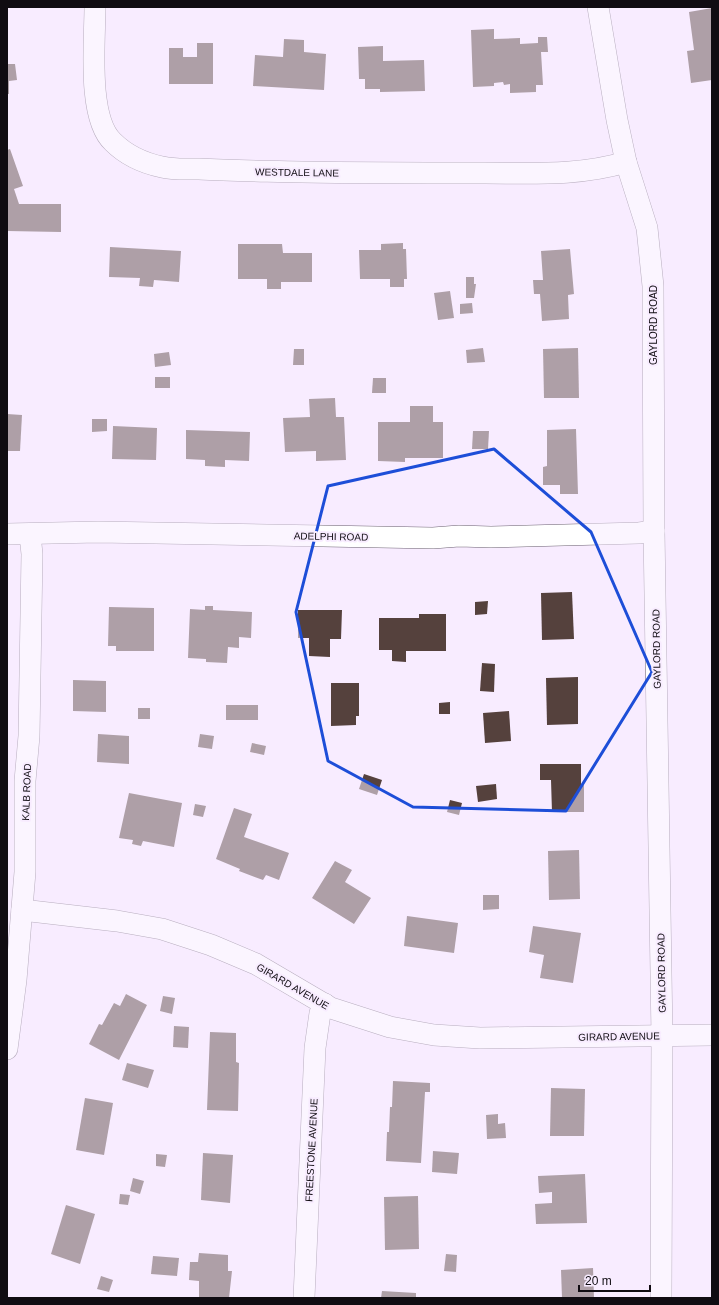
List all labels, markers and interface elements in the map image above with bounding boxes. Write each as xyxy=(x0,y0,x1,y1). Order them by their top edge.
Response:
street label: WESTDALE LANE xyxy=(255,166,339,179)
street label: GAYLORD ROAD xyxy=(648,285,659,365)
street label: ADELPHI ROAD xyxy=(294,530,368,543)
street label: GAYLORD ROAD xyxy=(650,609,663,689)
street label: KALB ROAD xyxy=(20,763,33,821)
street label: GAYLORD ROAD xyxy=(655,933,668,1013)
street label: GIRARD AVENUE xyxy=(255,961,331,1012)
street label: GIRARD AVENUE xyxy=(578,1030,660,1043)
street label: FREESTONE AVENUE xyxy=(303,1098,320,1202)
scale bar xyxy=(579,1267,650,1293)
text: 20 m xyxy=(585,1274,612,1288)

